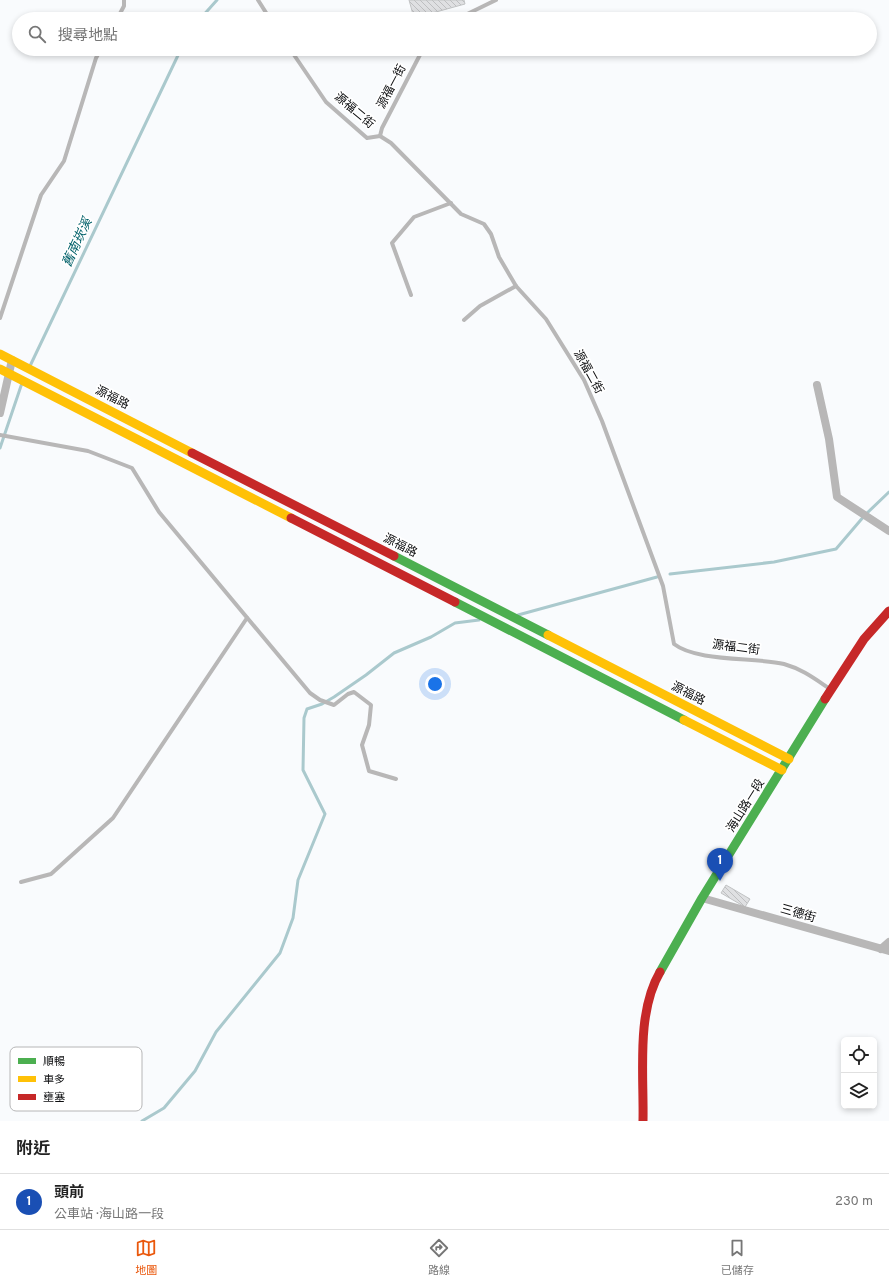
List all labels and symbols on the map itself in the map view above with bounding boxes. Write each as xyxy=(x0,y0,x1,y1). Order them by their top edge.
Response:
street label: 源福一街 xyxy=(374,62,410,112)
street label: 源福二街 xyxy=(330,89,378,133)
water label: 舊南崁溪 xyxy=(60,214,97,270)
street label: 源福二街 xyxy=(569,347,607,397)
street label: 源福路 xyxy=(92,383,132,413)
street label: 源福路 xyxy=(380,531,420,561)
street label: 源福二街 xyxy=(711,637,761,659)
your location xyxy=(425,674,445,694)
street label: 源福路 xyxy=(668,679,708,709)
street label: 海山路一段 xyxy=(723,776,769,836)
pin: 1 xyxy=(707,848,733,881)
street label: 三德街 xyxy=(778,901,818,927)
legend xyxy=(10,1047,142,1111)
text: 順暢 xyxy=(43,1055,65,1069)
text: 車多 xyxy=(43,1073,65,1087)
text: 壅塞 xyxy=(43,1091,65,1105)

